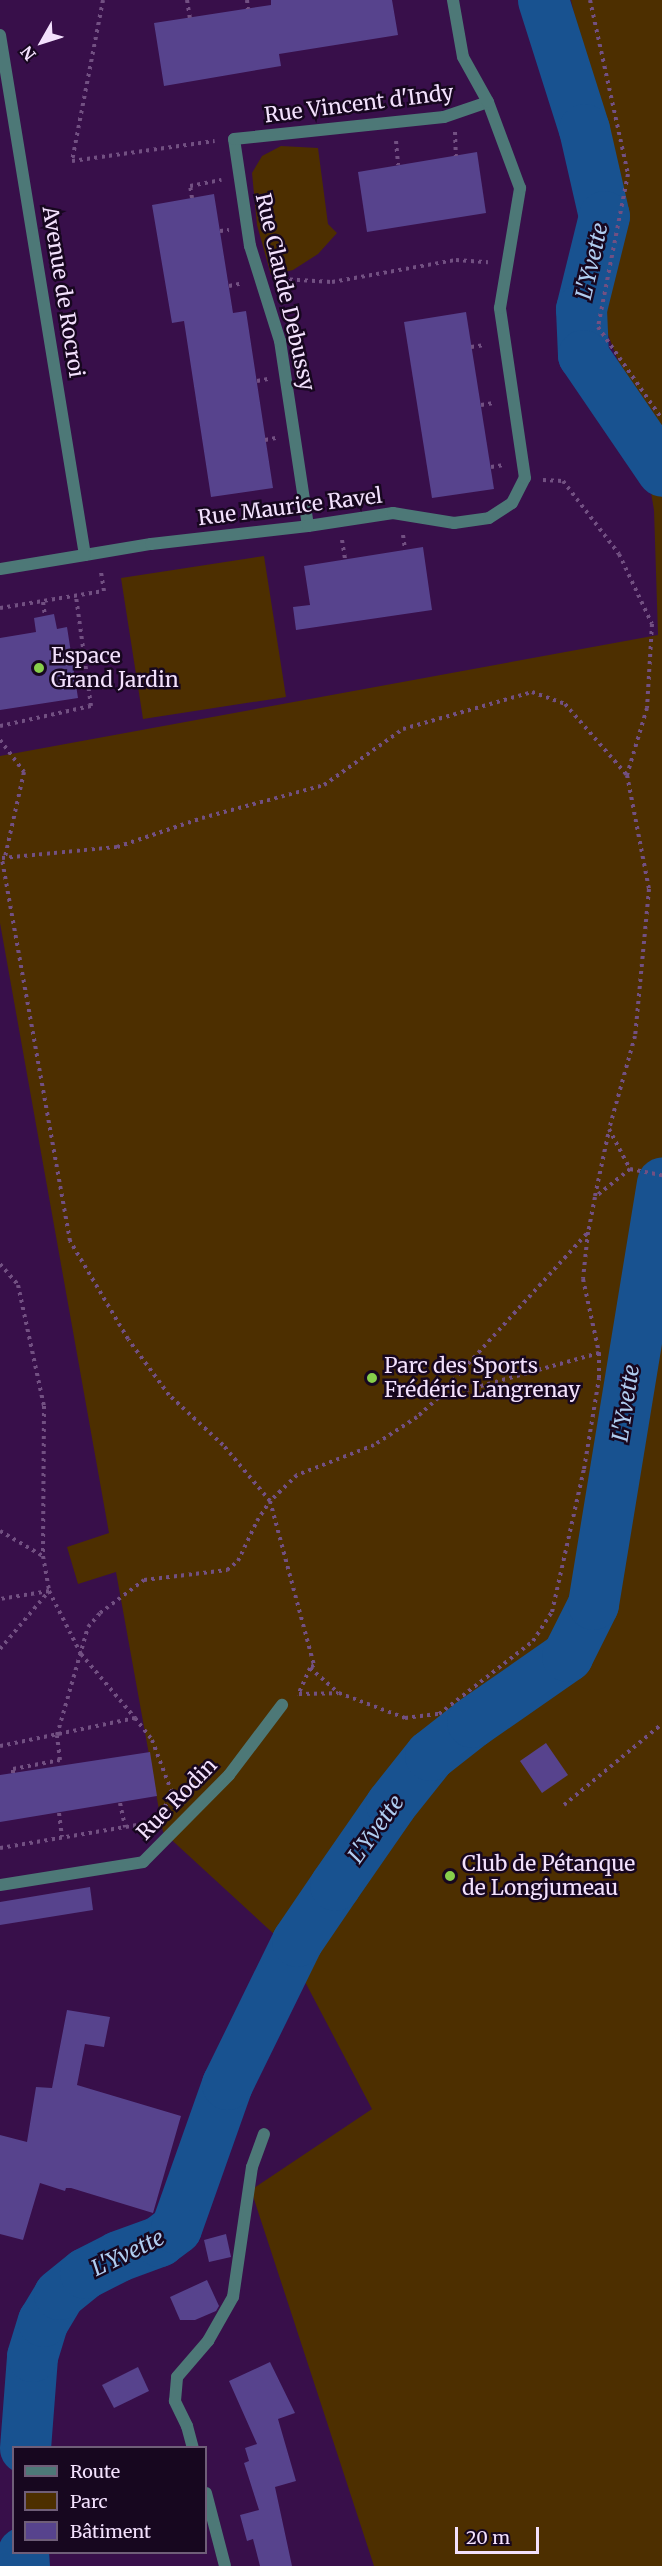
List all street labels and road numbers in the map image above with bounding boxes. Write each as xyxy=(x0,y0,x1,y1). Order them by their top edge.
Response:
street label: Rue Vincent d'Indy xyxy=(263,80,455,128)
street label: Rue Claude Debussy xyxy=(250,191,320,393)
street label: Avenue de Rocroi xyxy=(37,205,89,379)
street label: Rue Maurice Ravel xyxy=(196,483,384,531)
street label: Rue Rodin xyxy=(132,1753,222,1845)

